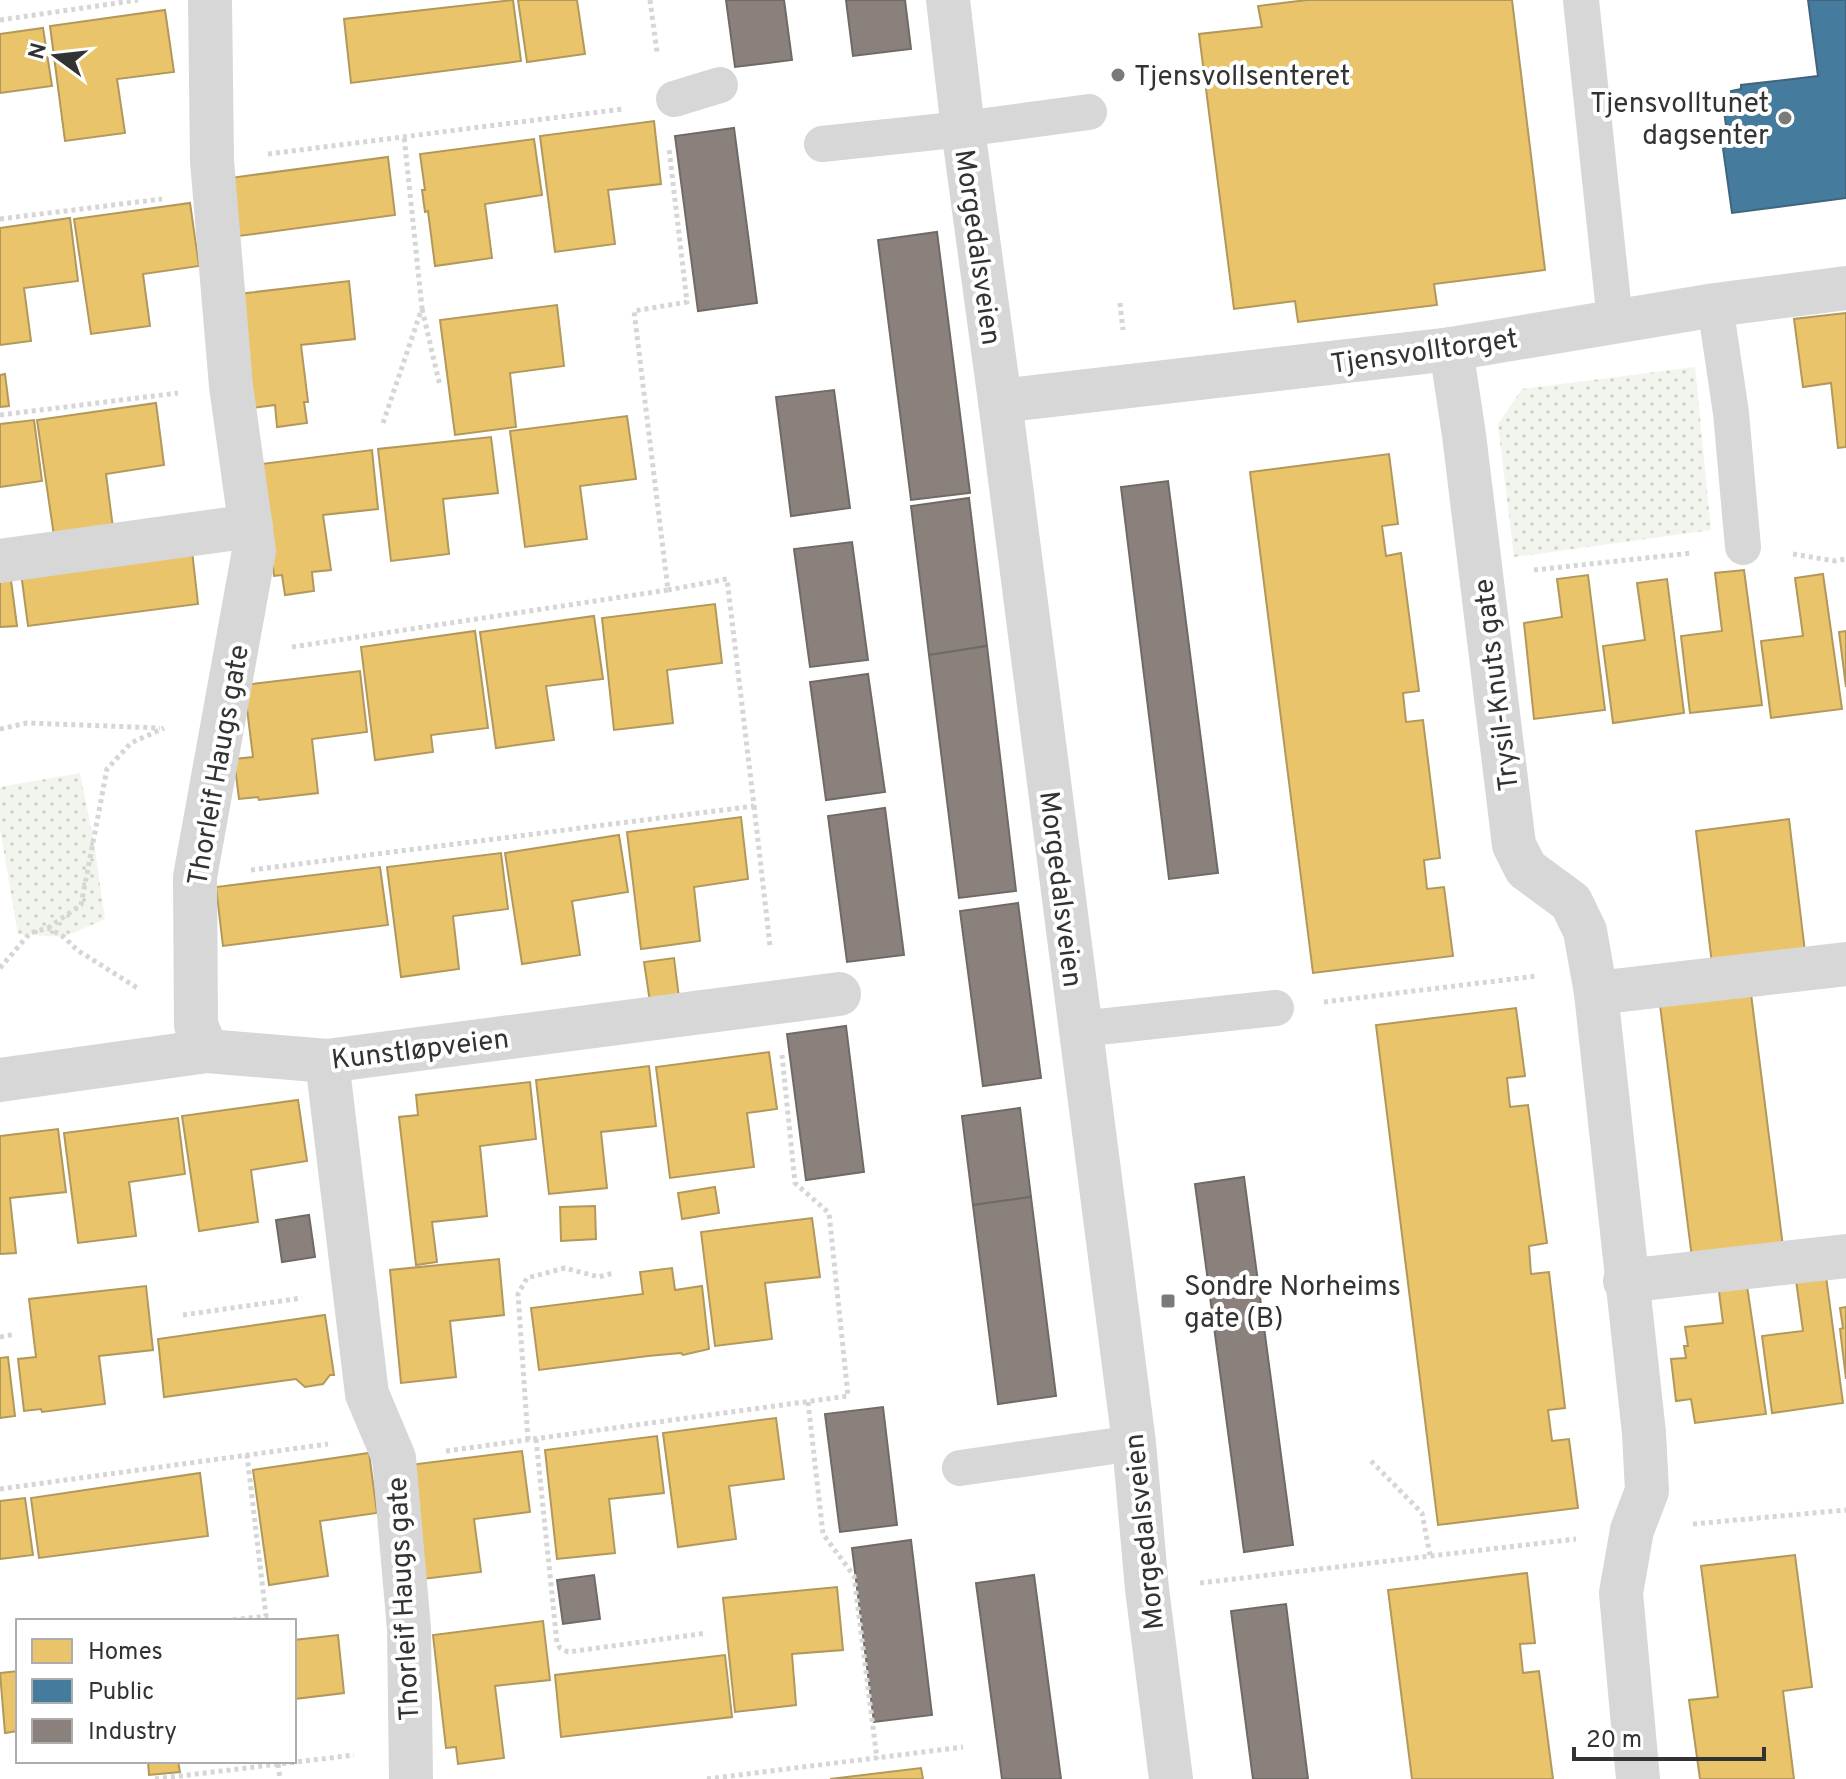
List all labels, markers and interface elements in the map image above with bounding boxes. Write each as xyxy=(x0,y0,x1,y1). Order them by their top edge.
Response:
north arrow xyxy=(16,16,96,96)
text: N xyxy=(24,40,54,63)
place label: Tjensvollsenteret xyxy=(1134,60,1350,96)
marker: Tjensvollsenteret xyxy=(1109,66,1127,84)
place label: Tjensvolltunet dagsenter xyxy=(1590,87,1769,155)
marker: Tjensvolltunet dagsenter xyxy=(1776,109,1794,127)
street label: Morgedalsveien xyxy=(944,147,1008,348)
street label: Tjensvolltorget xyxy=(1329,322,1520,384)
street label: Trysil-Knuts gate xyxy=(1467,577,1529,793)
street label: Thorleif Haugs gate xyxy=(181,642,259,889)
street label: Morgedalsveien xyxy=(1029,789,1089,990)
street label: Kunstløpveien xyxy=(329,1022,511,1080)
place label: Sondre Norheims gate (B) xyxy=(1184,1270,1401,1338)
marker: Sondre Norheims gate (B) xyxy=(1159,1292,1177,1310)
street label: Morgedalsveien xyxy=(1118,1432,1174,1632)
street label: Thorleif Haugs gate xyxy=(381,1476,429,1722)
legend xyxy=(16,1619,296,1763)
text: Homes xyxy=(88,1638,163,1668)
text: Public xyxy=(88,1678,154,1708)
scale bar xyxy=(1574,1711,1764,1761)
text: Industry xyxy=(88,1718,177,1748)
text: 20 m xyxy=(1586,1726,1642,1756)

